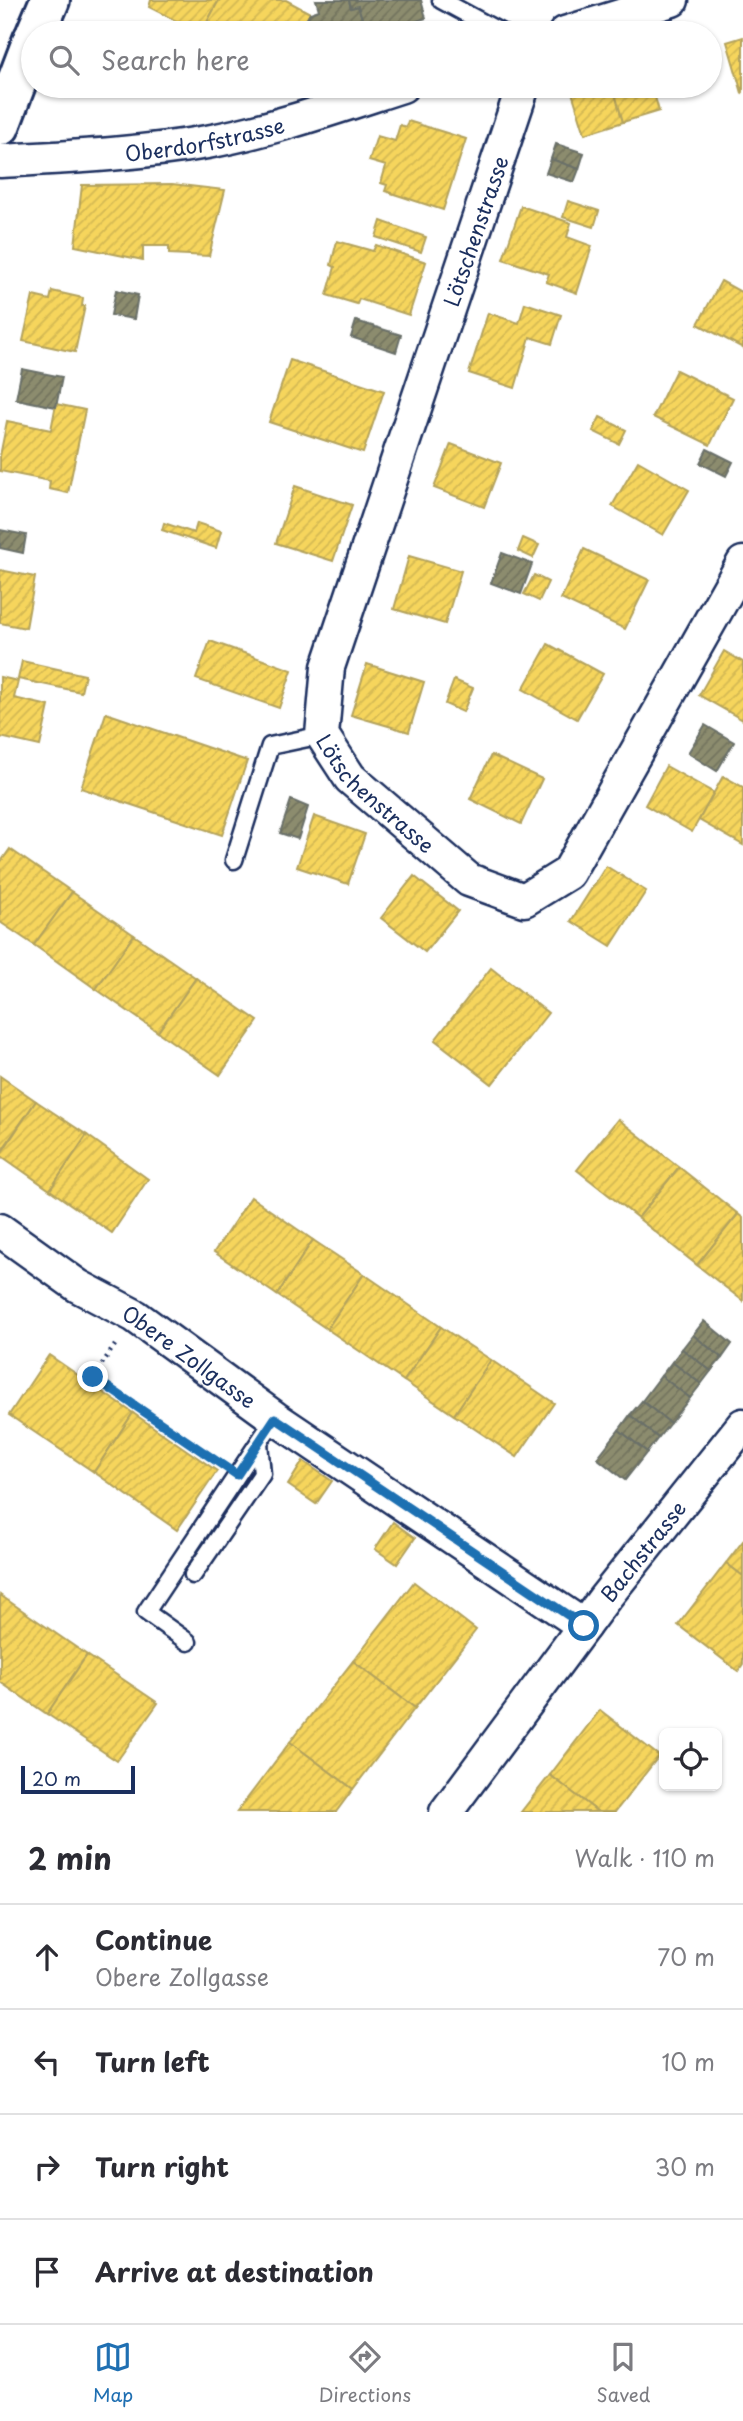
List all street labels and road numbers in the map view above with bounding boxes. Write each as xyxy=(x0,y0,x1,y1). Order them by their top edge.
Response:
street label: Oberdorfstrasse xyxy=(123,108,288,169)
street label: Lötschenstrasse xyxy=(434,151,516,311)
street label: Lötschenstrasse xyxy=(309,727,442,860)
street label: Obere Zollgasse xyxy=(117,1296,263,1416)
street label: Bachstrasse xyxy=(592,1493,693,1608)

